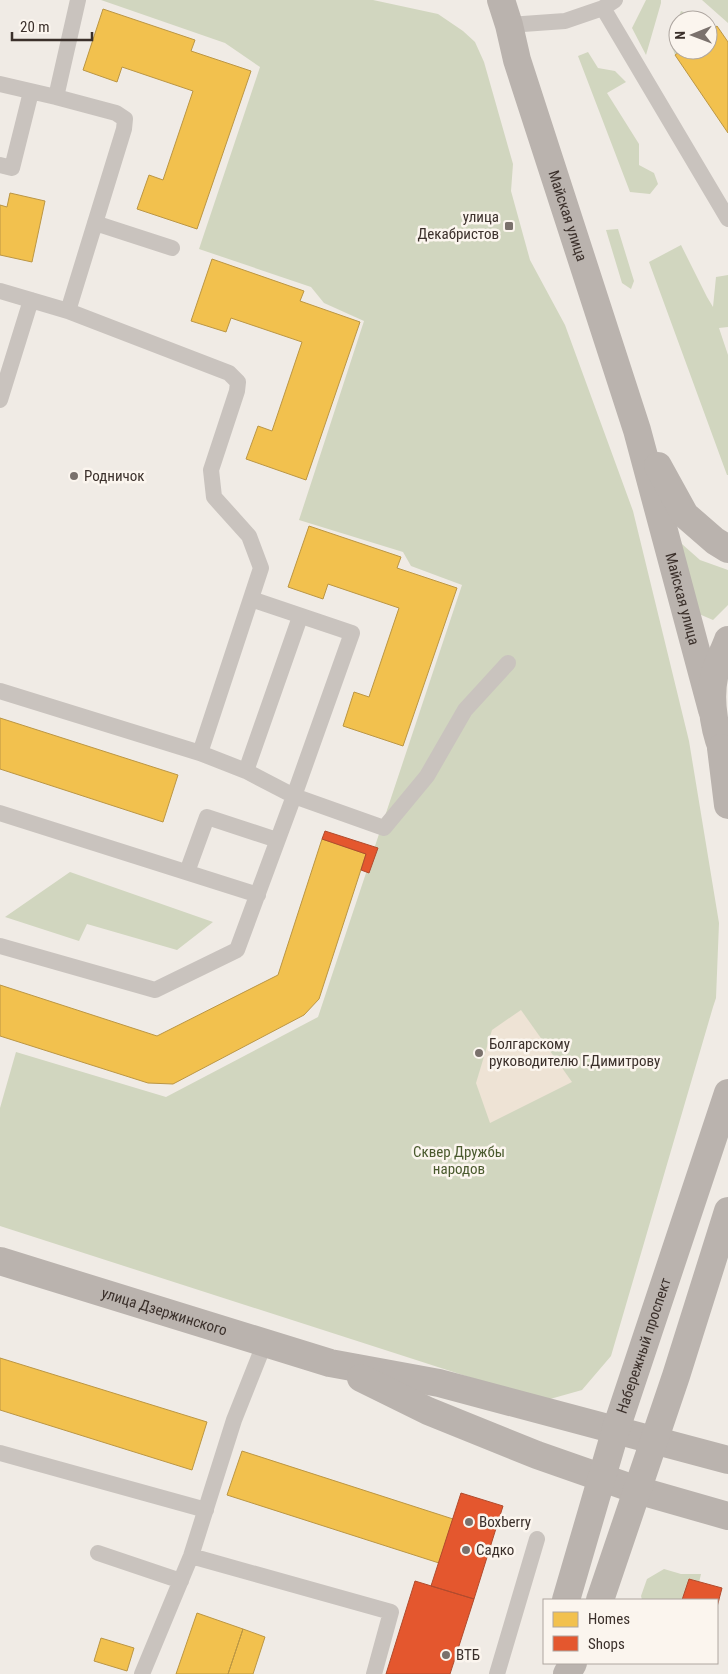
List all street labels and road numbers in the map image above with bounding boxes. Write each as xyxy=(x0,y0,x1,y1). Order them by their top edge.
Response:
street label: Майская улица xyxy=(544,168,591,264)
street label: Майская улица xyxy=(661,551,703,647)
street label: Набережный проспект xyxy=(613,1275,675,1416)
street label: улица Дзержинского xyxy=(99,1284,229,1340)

